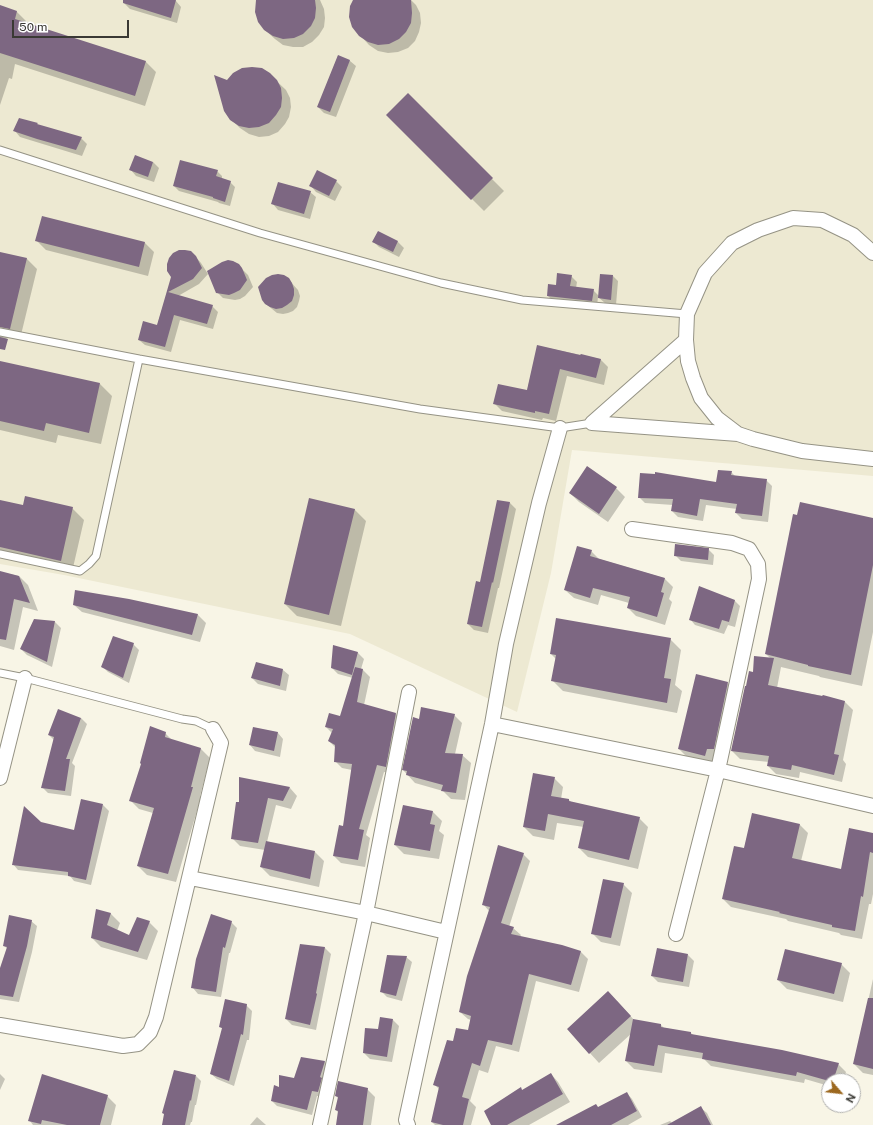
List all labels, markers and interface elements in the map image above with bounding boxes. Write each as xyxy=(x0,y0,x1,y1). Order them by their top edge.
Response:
scale bar xyxy=(14,12,131,38)
text: 50 m xyxy=(19,20,47,34)
north arrow xyxy=(821,1073,861,1113)
text: N xyxy=(843,1092,858,1105)

